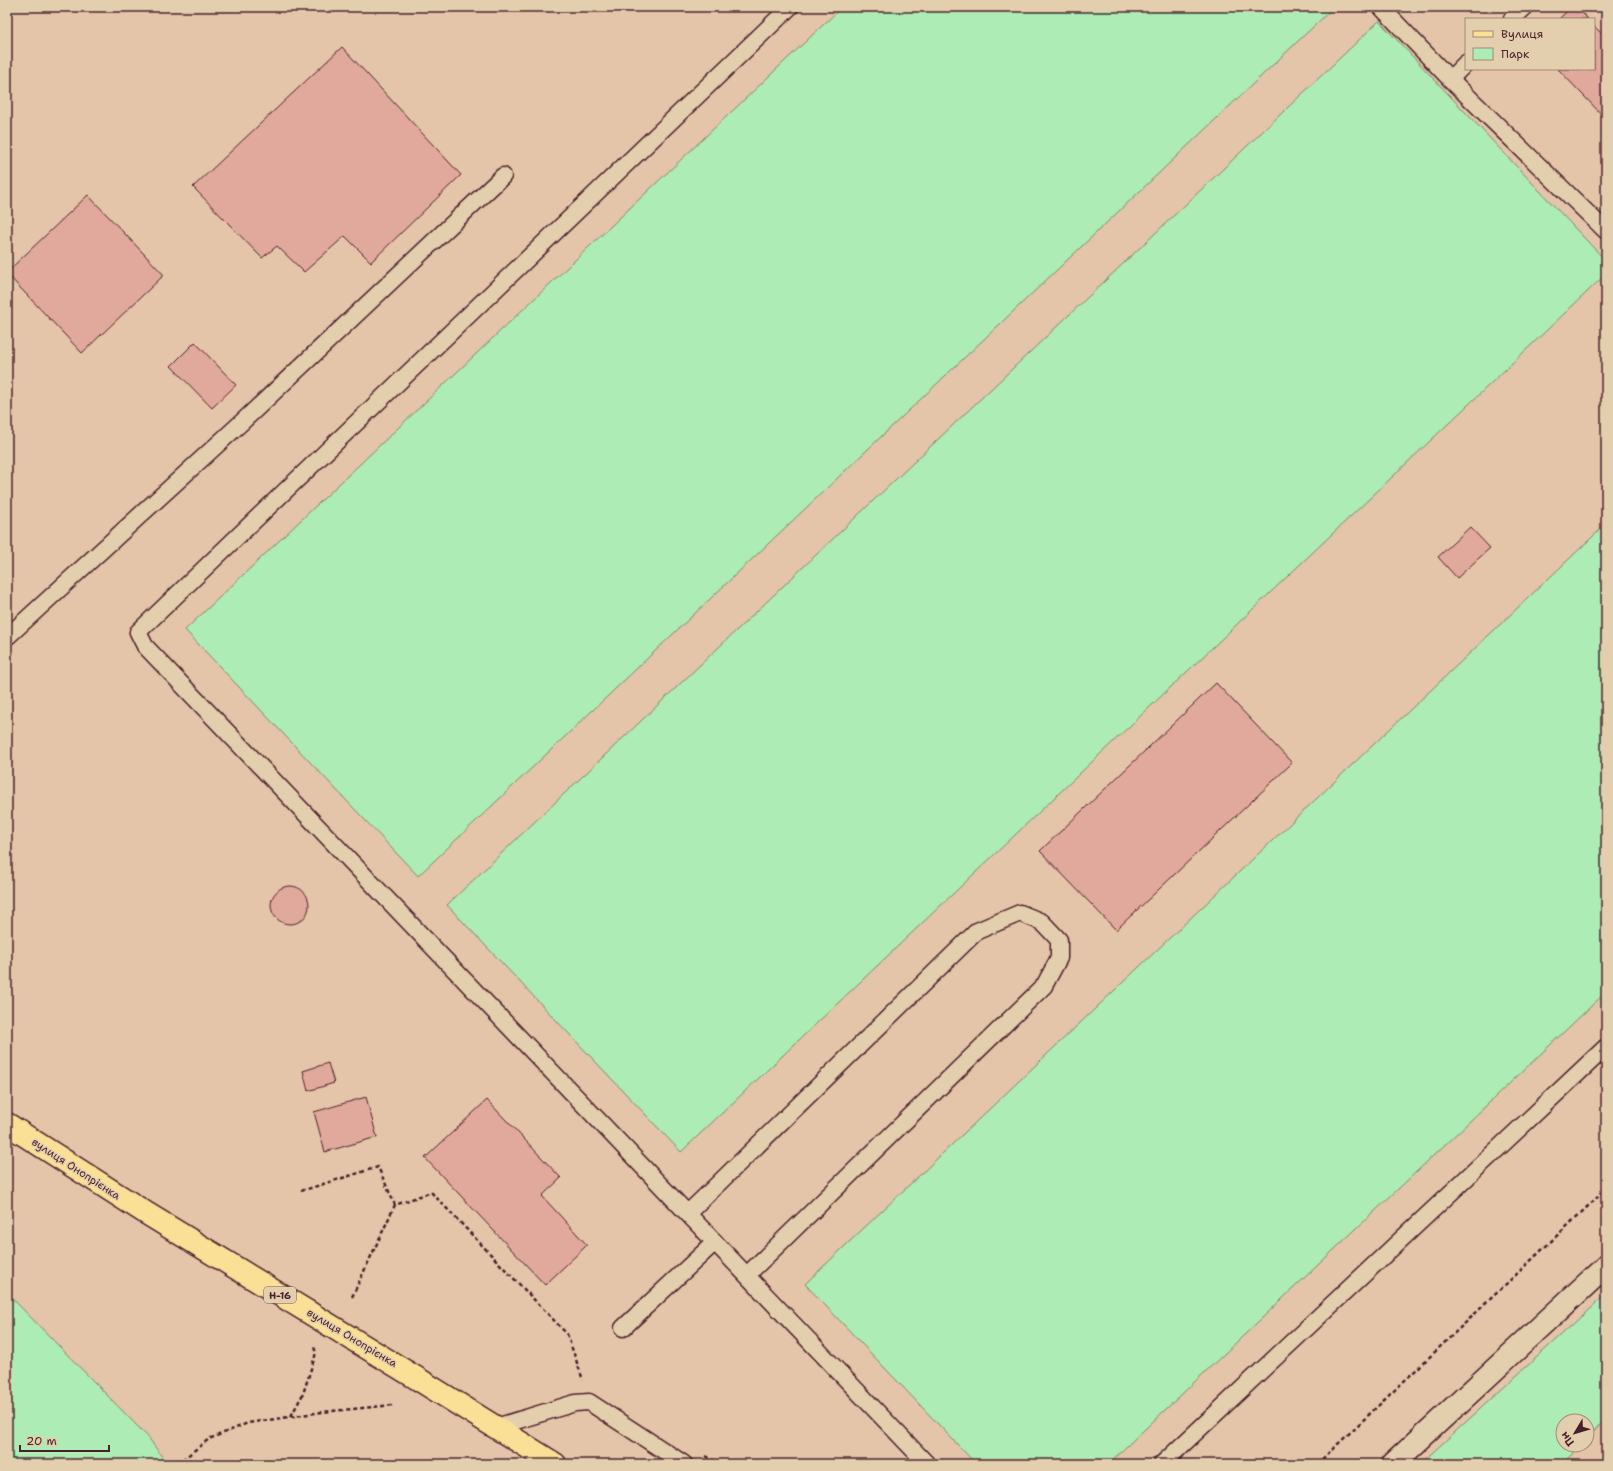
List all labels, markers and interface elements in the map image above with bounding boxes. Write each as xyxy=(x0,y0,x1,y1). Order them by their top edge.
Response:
legend xyxy=(1465,18,1595,70)
text: Вулиця xyxy=(1501,26,1543,42)
text: Парк xyxy=(1501,46,1530,62)
street label: вулиця Онопрієнка xyxy=(29,1135,123,1203)
road number: Н-16 xyxy=(264,1287,296,1303)
street label: вулиця Онопрієнка xyxy=(304,1305,400,1371)
north arrow xyxy=(1555,1413,1595,1453)
scale bar xyxy=(20,1427,109,1453)
text: Пн xyxy=(1557,1429,1578,1449)
text: 20 m xyxy=(26,1433,57,1449)

